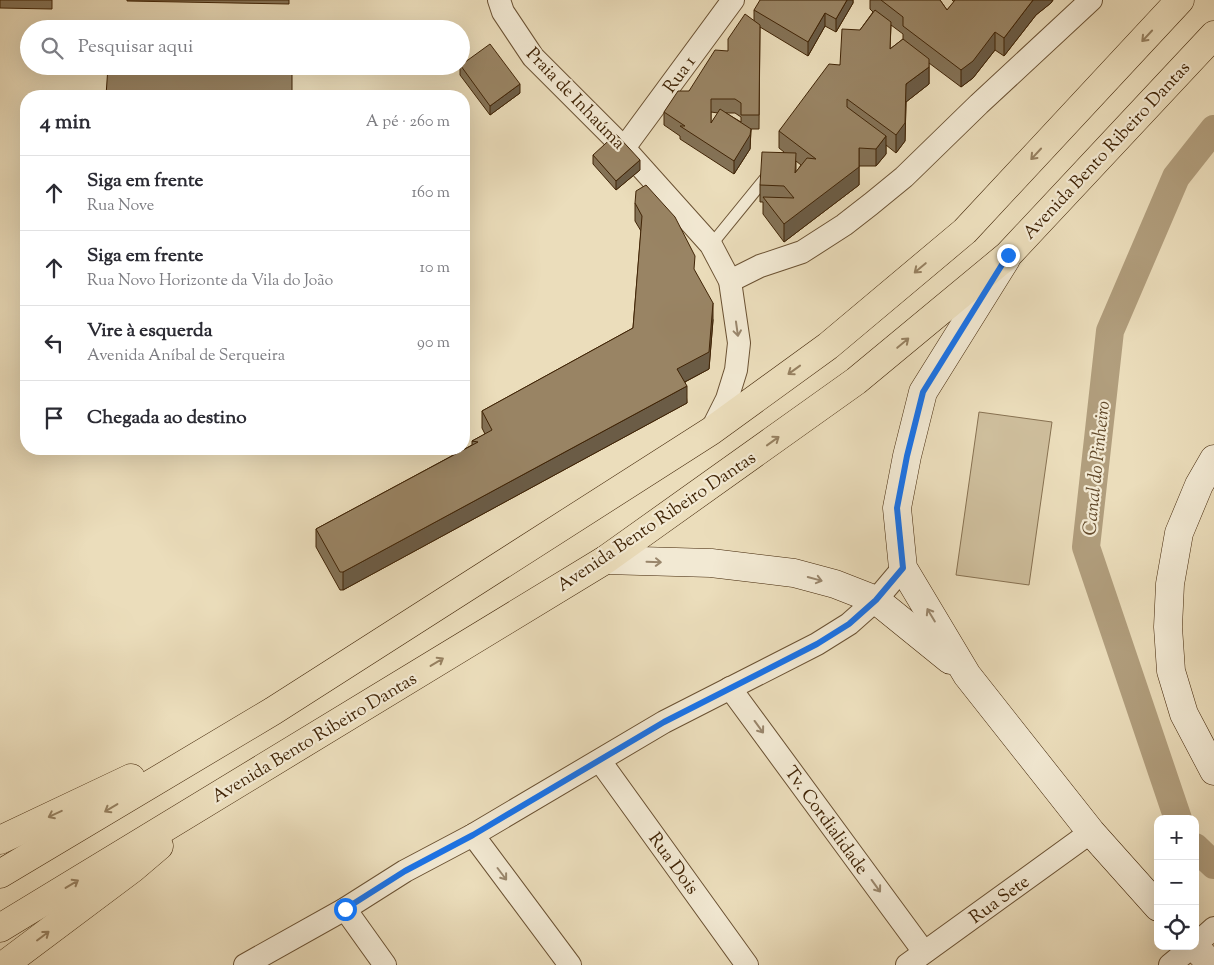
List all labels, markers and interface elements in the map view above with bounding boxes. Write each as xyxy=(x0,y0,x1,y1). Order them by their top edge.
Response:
search box xyxy=(20,20,470,75)
one-way arrow xyxy=(1141,29,1153,42)
icon: search xyxy=(38,34,66,62)
text: Pesquisar aqui xyxy=(78,34,193,61)
street label: Praia de Inhaúma xyxy=(519,42,630,156)
street label: Rua 1 xyxy=(658,51,703,99)
street label: Avenida Bento Ribeiro Dantas xyxy=(1018,57,1197,246)
text: 4 min xyxy=(40,108,91,138)
text: A pé · 260 m xyxy=(366,111,450,134)
one-way arrow xyxy=(1030,148,1042,161)
text: Siga em frente xyxy=(87,168,203,195)
icon: ahead xyxy=(40,179,68,207)
text: 160 m xyxy=(412,182,450,205)
text: Rua Nove xyxy=(87,195,154,218)
text: Siga em frente xyxy=(87,243,203,270)
route end xyxy=(997,244,1020,267)
icon: ahead xyxy=(40,254,68,282)
text: 10 m xyxy=(420,257,450,280)
one-way arrow xyxy=(914,263,927,274)
text: Rua Novo Horizonte da Vila do João xyxy=(87,270,333,293)
text: Vire à esquerda xyxy=(87,318,213,345)
one-way arrow xyxy=(732,321,742,337)
icon: left xyxy=(40,329,68,357)
text: 90 m xyxy=(417,332,450,355)
one-way arrow xyxy=(896,337,909,348)
text: Avenida Aníbal de Serqueira xyxy=(87,345,285,368)
one-way arrow xyxy=(787,365,801,375)
water label: Canal do Pinheiro xyxy=(1077,400,1118,537)
icon: arrive xyxy=(40,404,68,432)
text: Chegada ao destino xyxy=(87,405,247,432)
one-way arrow xyxy=(766,436,780,446)
street label: Avenida Bento Ribeiro Dantas xyxy=(552,446,762,599)
one-way arrow xyxy=(646,557,662,567)
one-way arrow xyxy=(807,575,823,584)
one-way arrow xyxy=(926,609,936,623)
one-way arrow xyxy=(429,657,443,667)
street label: Avenida Bento Ribeiro Dantas xyxy=(208,667,422,810)
one-way arrow xyxy=(754,720,764,734)
street label: Tv. Cordialidade xyxy=(777,761,874,881)
one-way arrow xyxy=(104,803,118,813)
one-way arrow xyxy=(47,809,62,819)
map controls xyxy=(1154,815,1199,950)
button: + xyxy=(1154,815,1199,860)
street label: Rua Dois xyxy=(641,828,704,901)
button: − xyxy=(1154,860,1199,905)
one-way arrow xyxy=(497,867,507,881)
street label: Rua Sete xyxy=(965,870,1036,931)
one-way arrow xyxy=(64,879,78,889)
one-way arrow xyxy=(871,879,881,893)
route start xyxy=(334,898,357,921)
button: locate xyxy=(1154,905,1199,950)
one-way arrow xyxy=(36,931,50,941)

